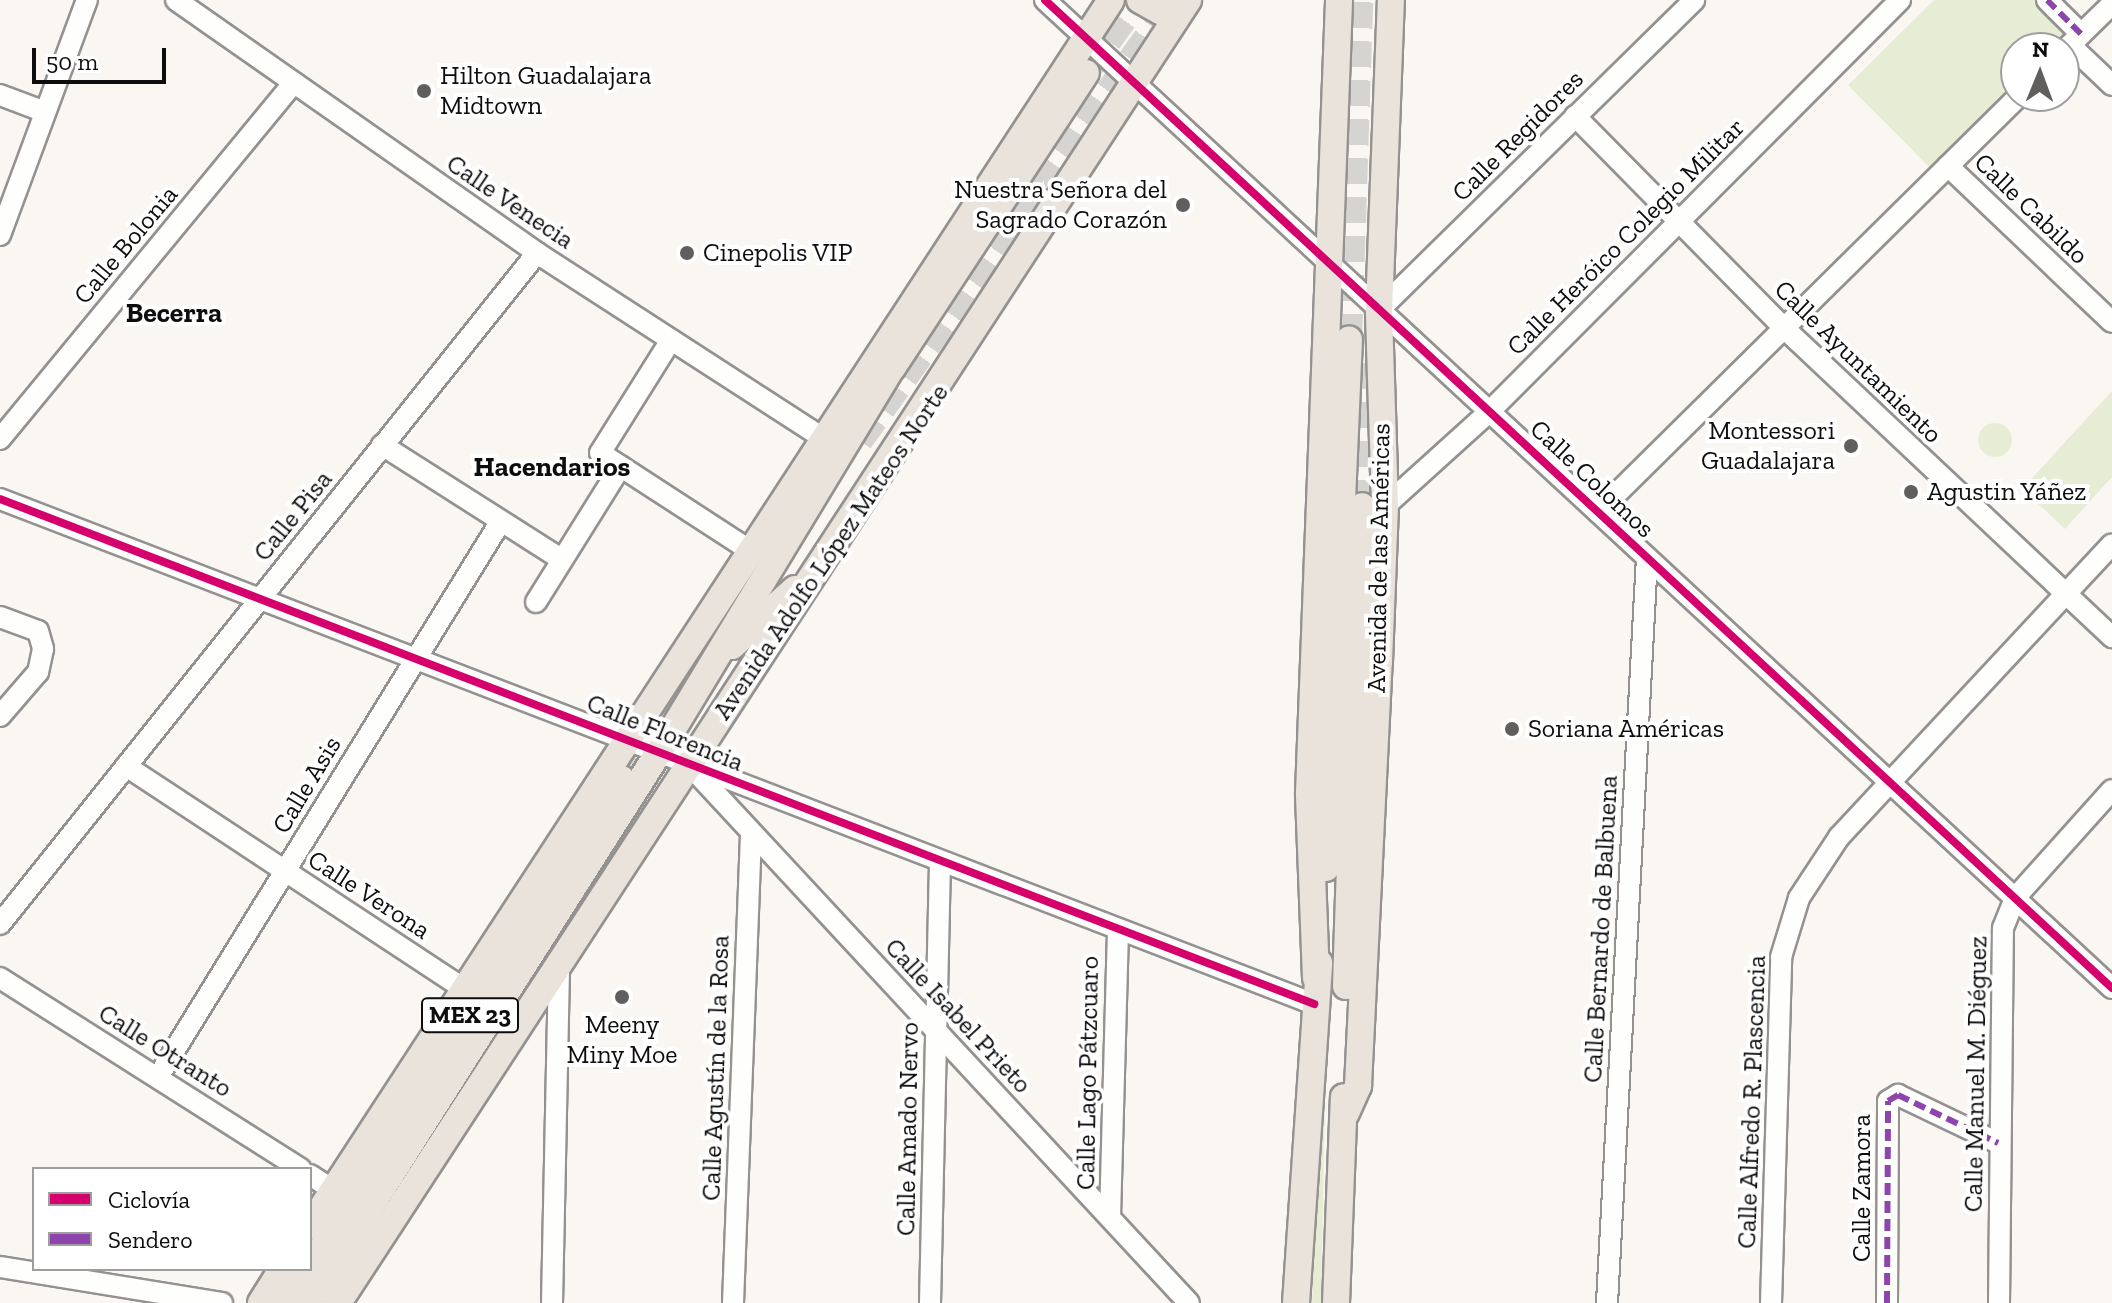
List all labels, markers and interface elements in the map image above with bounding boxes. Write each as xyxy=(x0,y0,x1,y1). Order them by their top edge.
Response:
scale bar xyxy=(36,32,170,82)
north arrow xyxy=(2000,32,2080,112)
text: N xyxy=(2032,36,2049,63)
text: 50 m xyxy=(46,47,98,76)
place label: Hilton Guadalajara Midtown xyxy=(440,60,652,122)
street label: Calle Regidores xyxy=(1446,64,1590,208)
marker: Hilton Guadalajara Midtown xyxy=(415,82,433,100)
street label: Calle Heróico Colegio Militar xyxy=(1501,112,1751,362)
street label: Calle Cabildo xyxy=(1968,147,2094,271)
street label: Calle Venecia xyxy=(440,148,580,256)
place label: Nuestra Señora del Sagrado Corazón xyxy=(954,174,1167,236)
street label: Calle Bolonia xyxy=(67,179,185,311)
marker: Nuestra Señora del Sagrado Corazón xyxy=(1174,196,1192,214)
place label: Cinepolis VIP xyxy=(703,237,853,269)
marker: Cinepolis VIP xyxy=(678,244,696,262)
street label: Calle Ayuntamiento xyxy=(1767,274,1949,450)
district label: Becerra xyxy=(126,296,222,330)
street label: Avenida Adolfo López Mateos Norte xyxy=(707,378,955,726)
street label: Calle Colomos xyxy=(1523,413,1661,545)
place label: Montessori Guadalajara xyxy=(1701,415,1835,476)
street label: Avenida de las Américas xyxy=(1361,423,1397,693)
marker: Montessori Guadalajara xyxy=(1842,437,1860,455)
district label: Hacendarios xyxy=(474,450,630,484)
street label: Calle Pisa xyxy=(247,464,339,568)
place label: Agustin Yáñez xyxy=(1927,476,2087,508)
marker: Agustin Yáñez xyxy=(1902,483,1920,501)
street label: Calle Florencia xyxy=(582,687,748,779)
place label: Soriana Américas xyxy=(1528,713,1725,745)
marker: Soriana Américas xyxy=(1503,720,1521,738)
street label: Calle Asis xyxy=(266,731,348,839)
street label: Calle Bernardo de Balbuena xyxy=(1577,775,1625,1083)
street label: Calle Verona xyxy=(302,844,436,946)
street label: Calle Isabel Prieto xyxy=(878,932,1038,1100)
street label: Calle Agustín de la Rosa xyxy=(696,934,736,1202)
street label: Calle Manuel M. Diéguez xyxy=(1958,936,1994,1212)
street label: Calle Alfredo R. Plascencia xyxy=(1731,954,1773,1250)
street label: Calle Lago Pátzcuaro xyxy=(1070,956,1106,1190)
marker: Meeny Miny Moe xyxy=(613,988,631,1006)
road number: MEX 23 xyxy=(420,995,520,1035)
street label: Calle Otranto xyxy=(93,998,237,1104)
place label: Meeny Miny Moe xyxy=(566,1009,678,1070)
street label: Calle Amado Nervo xyxy=(891,1021,925,1237)
street label: Calle Zamora xyxy=(1846,1114,1878,1262)
legend xyxy=(32,1167,312,1271)
text: Ciclovía xyxy=(108,1185,190,1214)
text: Sendero xyxy=(108,1225,193,1254)

